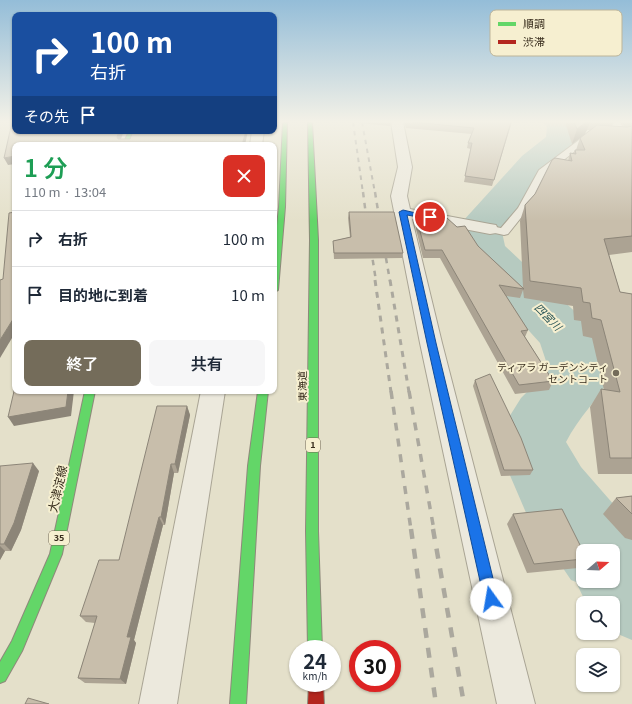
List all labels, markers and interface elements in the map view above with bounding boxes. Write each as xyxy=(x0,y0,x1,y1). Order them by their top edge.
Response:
legend xyxy=(490,10,622,56)
text: 順調 xyxy=(523,15,545,31)
text: 100 m xyxy=(90,21,173,61)
icon: right xyxy=(24,28,76,80)
text: 渋滞 xyxy=(523,33,545,49)
text: 右折 xyxy=(90,58,126,84)
icon: arrive xyxy=(77,104,99,126)
text: その先 xyxy=(24,105,69,126)
text: 1 分 xyxy=(24,149,67,184)
button: close xyxy=(223,155,265,197)
text: 110 m · 13:04 xyxy=(24,182,106,201)
pin xyxy=(413,200,447,234)
icon: arrive xyxy=(419,206,441,228)
icon: right xyxy=(24,228,46,250)
text: 右折 xyxy=(58,228,88,249)
text: 100 m xyxy=(223,228,265,249)
icon: arrive xyxy=(24,284,46,306)
text: 目的地に到着 xyxy=(58,284,148,305)
text: 10 m xyxy=(231,284,265,305)
water label: 四宮川 xyxy=(531,299,567,334)
button: 終了 xyxy=(24,340,141,386)
button: 共有 xyxy=(149,340,265,386)
place label: ティアラ ガーデンシティ セントコート xyxy=(497,359,608,386)
marker: ティアラ ガーデンシティ セントコート xyxy=(611,368,621,378)
street label: 東海道 xyxy=(294,371,309,401)
road number: 1 xyxy=(306,438,320,452)
street label: 大津淀線 xyxy=(43,463,70,514)
road number: 35 xyxy=(49,531,69,545)
north arrow xyxy=(576,544,620,588)
map controls xyxy=(576,544,620,692)
position arrow xyxy=(470,578,512,620)
button: search xyxy=(576,596,620,640)
speed limit sign: 30 xyxy=(349,640,401,692)
text: 24 xyxy=(303,646,327,675)
button: layers xyxy=(576,648,620,692)
text: km/h xyxy=(303,668,327,683)

